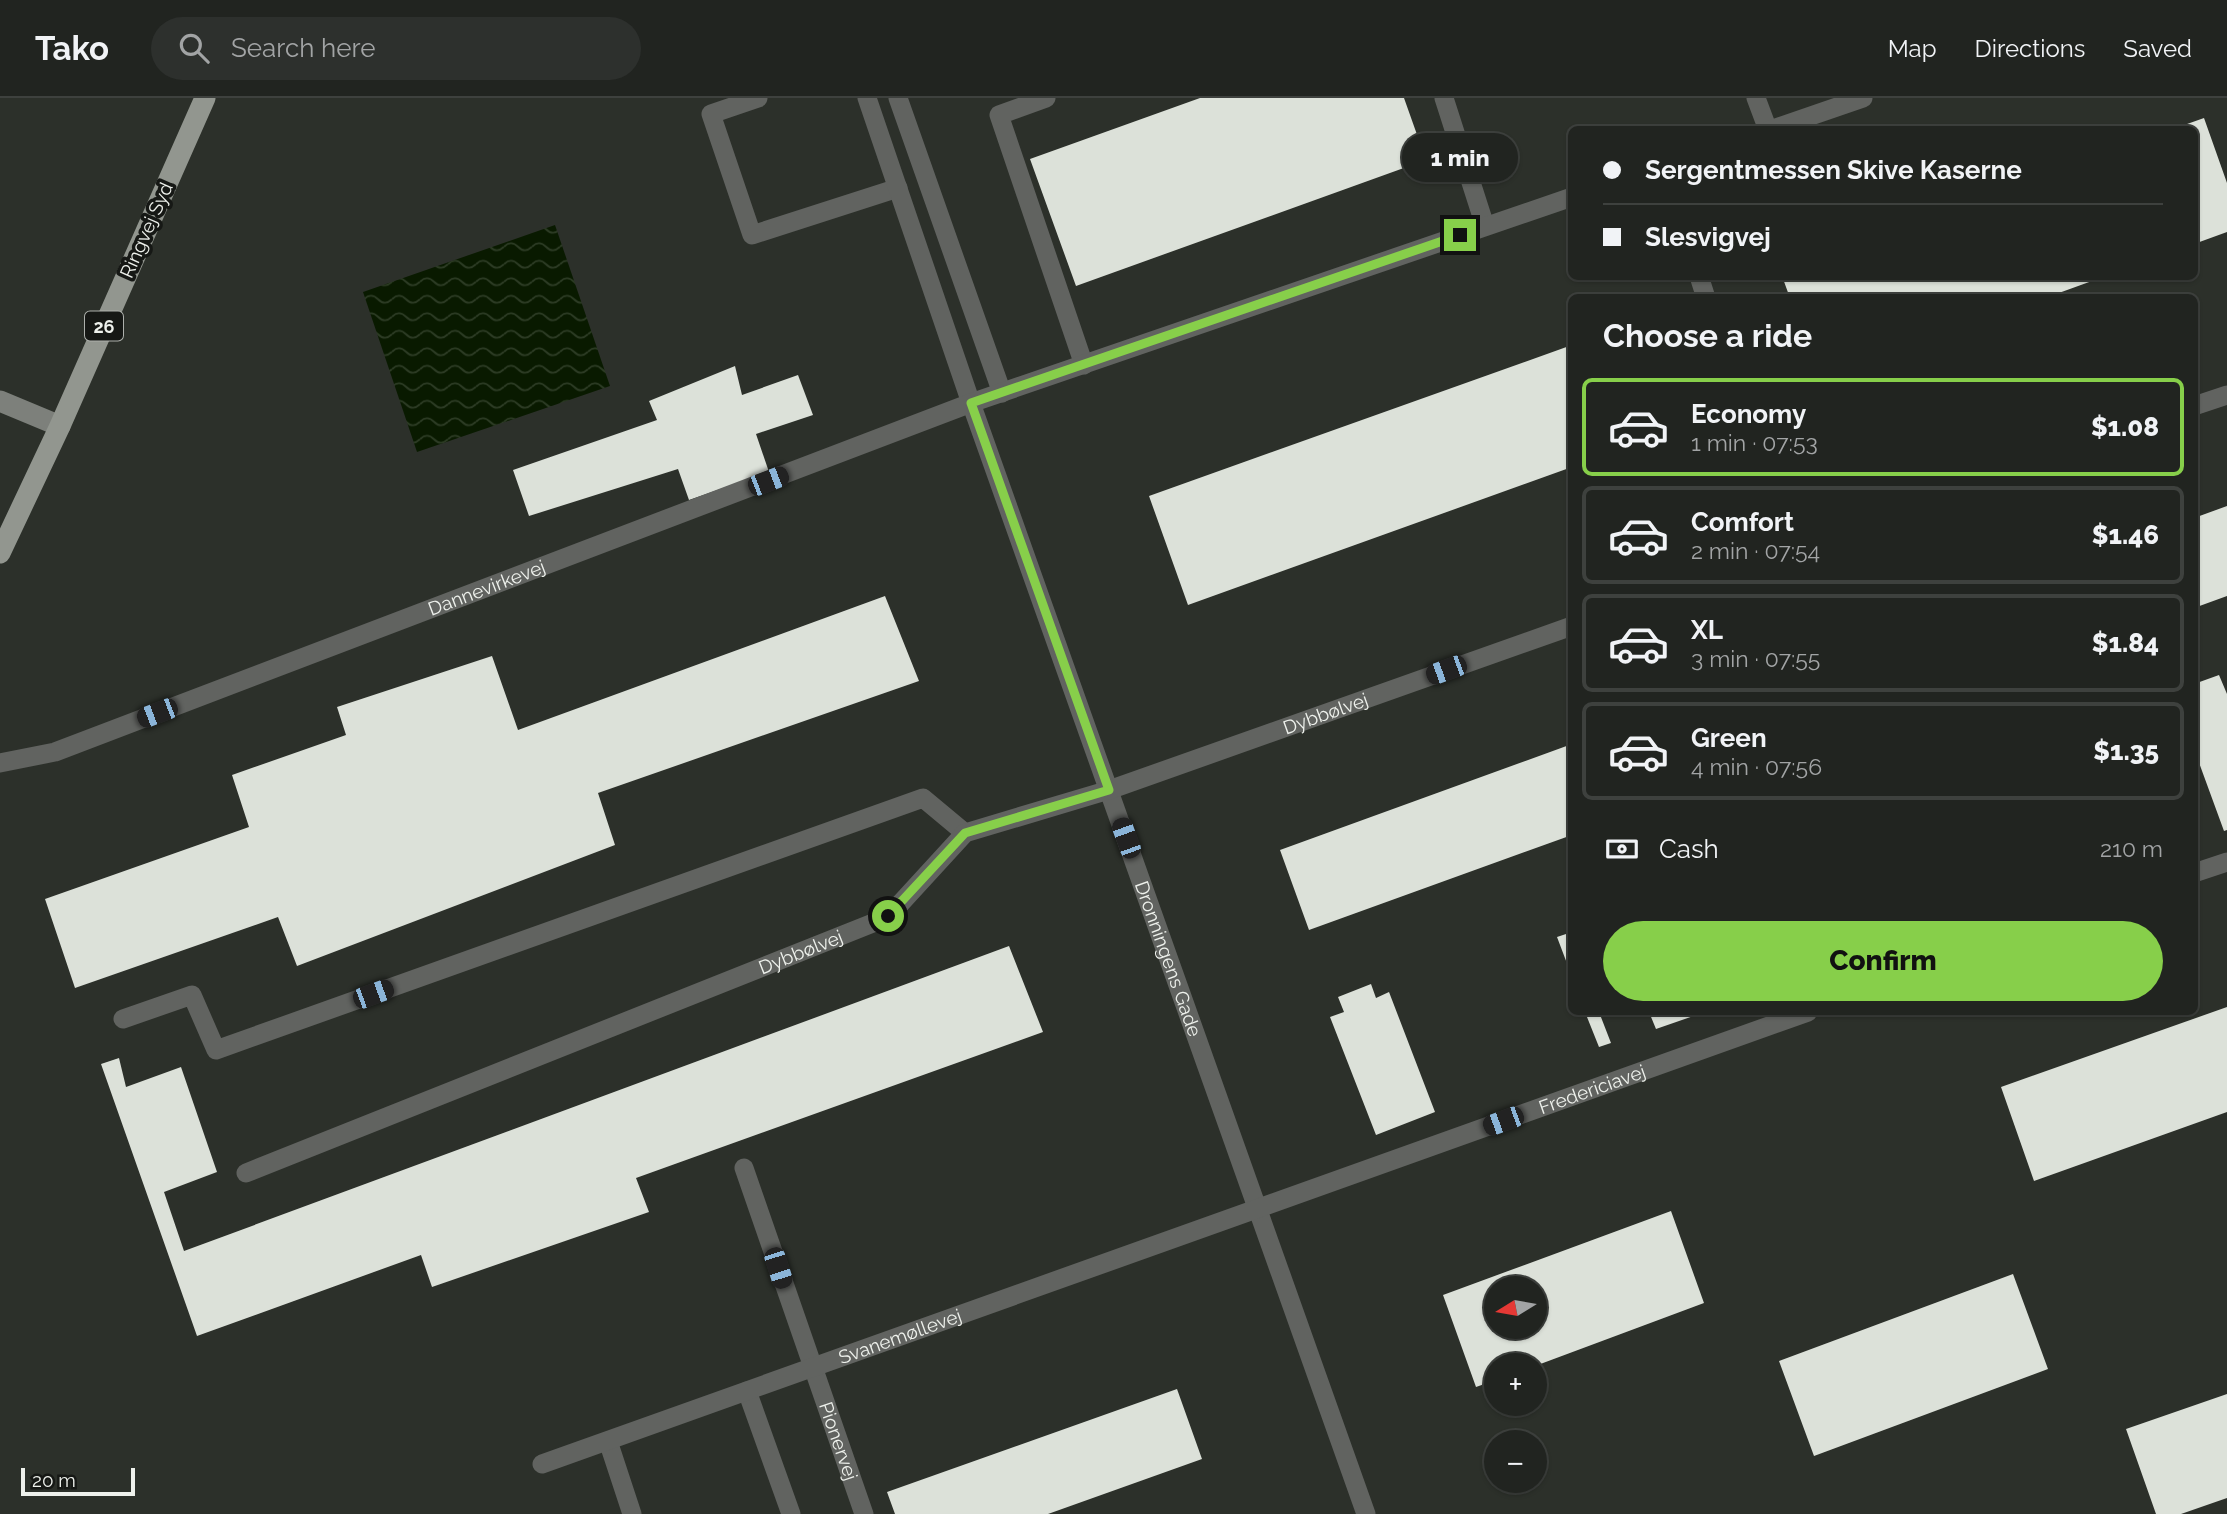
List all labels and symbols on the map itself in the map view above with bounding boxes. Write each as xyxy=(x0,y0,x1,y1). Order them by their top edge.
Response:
callout: 1 min xyxy=(1402,134,1518,183)
street label: Ringvej Syd xyxy=(115,179,177,281)
route end xyxy=(1444,219,1476,251)
road number: 26 xyxy=(85,311,123,340)
car xyxy=(745,464,792,498)
street label: Dannevirkevej xyxy=(425,555,548,620)
car xyxy=(1423,653,1470,687)
street label: Dybbølvej xyxy=(1280,688,1371,739)
car xyxy=(134,696,181,730)
car xyxy=(1109,815,1144,861)
street label: Dronningens Gade xyxy=(1131,878,1206,1039)
route start xyxy=(872,900,904,932)
street label: Dybbølvej xyxy=(755,925,846,979)
car xyxy=(350,977,397,1011)
street label: Fredericiavej xyxy=(1536,1060,1648,1118)
car xyxy=(1480,1104,1527,1138)
car xyxy=(762,1245,795,1291)
north arrow xyxy=(1484,1276,1547,1339)
street label: Svanemøllevej xyxy=(835,1304,964,1368)
street label: Pionervej xyxy=(815,1399,862,1483)
scale bar xyxy=(21,1465,135,1497)

